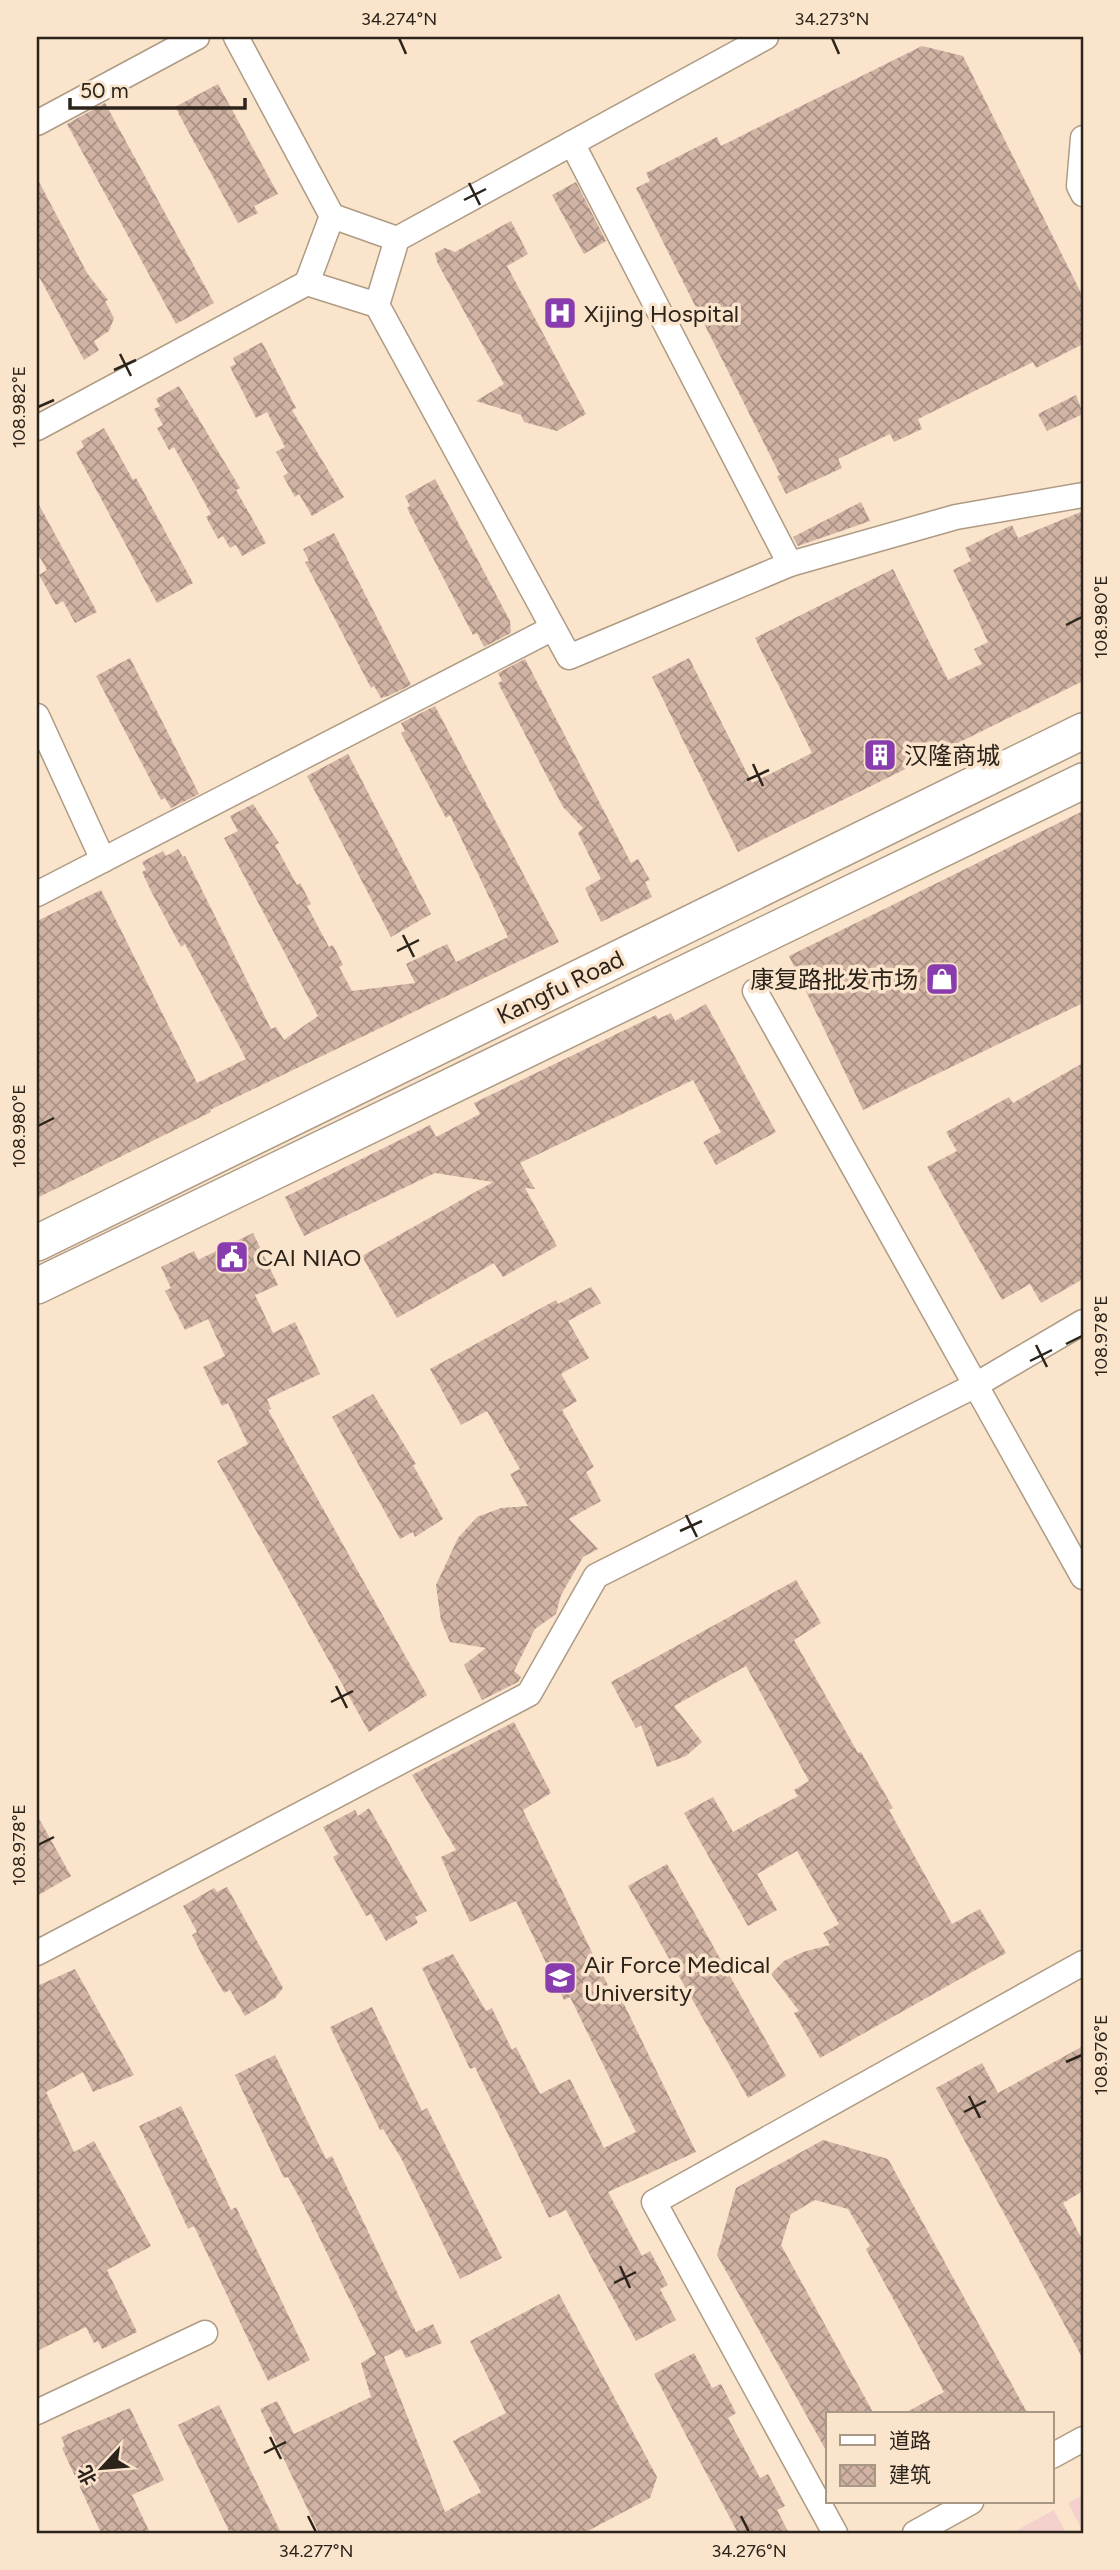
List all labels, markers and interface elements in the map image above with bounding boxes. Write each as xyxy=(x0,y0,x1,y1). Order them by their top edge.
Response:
text: 34.274°N xyxy=(361,8,437,30)
text: 34.273°N xyxy=(795,8,869,30)
scale bar xyxy=(70,66,245,110)
text: 50 m xyxy=(80,78,129,103)
hospital icon: Xijing Hospital xyxy=(541,294,579,332)
place label: Xijing Hospital xyxy=(584,299,739,328)
text: 108.982°E xyxy=(8,366,30,448)
text: 108.980°E xyxy=(1090,575,1112,659)
building icon: 汉隆商城 xyxy=(861,736,899,774)
place label: 汉隆商城 xyxy=(904,741,1000,770)
street label: Kangfu Road xyxy=(492,944,628,1030)
shop icon: 康复路批发市场 xyxy=(923,960,961,998)
place label: 康复路批发市场 xyxy=(750,965,918,994)
text: 108.980°E xyxy=(8,1084,30,1168)
public building icon: CAI NIAO xyxy=(213,1238,251,1276)
place label: CAI NIAO xyxy=(256,1243,361,1272)
text: 108.978°E xyxy=(1090,1295,1112,1377)
text: 108.978°E xyxy=(8,1804,30,1886)
place label: Air Force Medical University xyxy=(584,1950,770,2007)
school or university icon: Air Force Medical University xyxy=(541,1959,579,1997)
text: 108.976°E xyxy=(1090,2014,1112,2096)
legend xyxy=(826,2412,1054,2504)
text: 道路 xyxy=(889,2428,931,2453)
north arrow xyxy=(66,2434,136,2504)
text: 北 xyxy=(73,2462,102,2489)
text: 建筑 xyxy=(889,2462,931,2487)
text: 34.277°N xyxy=(279,2540,353,2562)
text: 34.276°N xyxy=(711,2540,787,2562)

